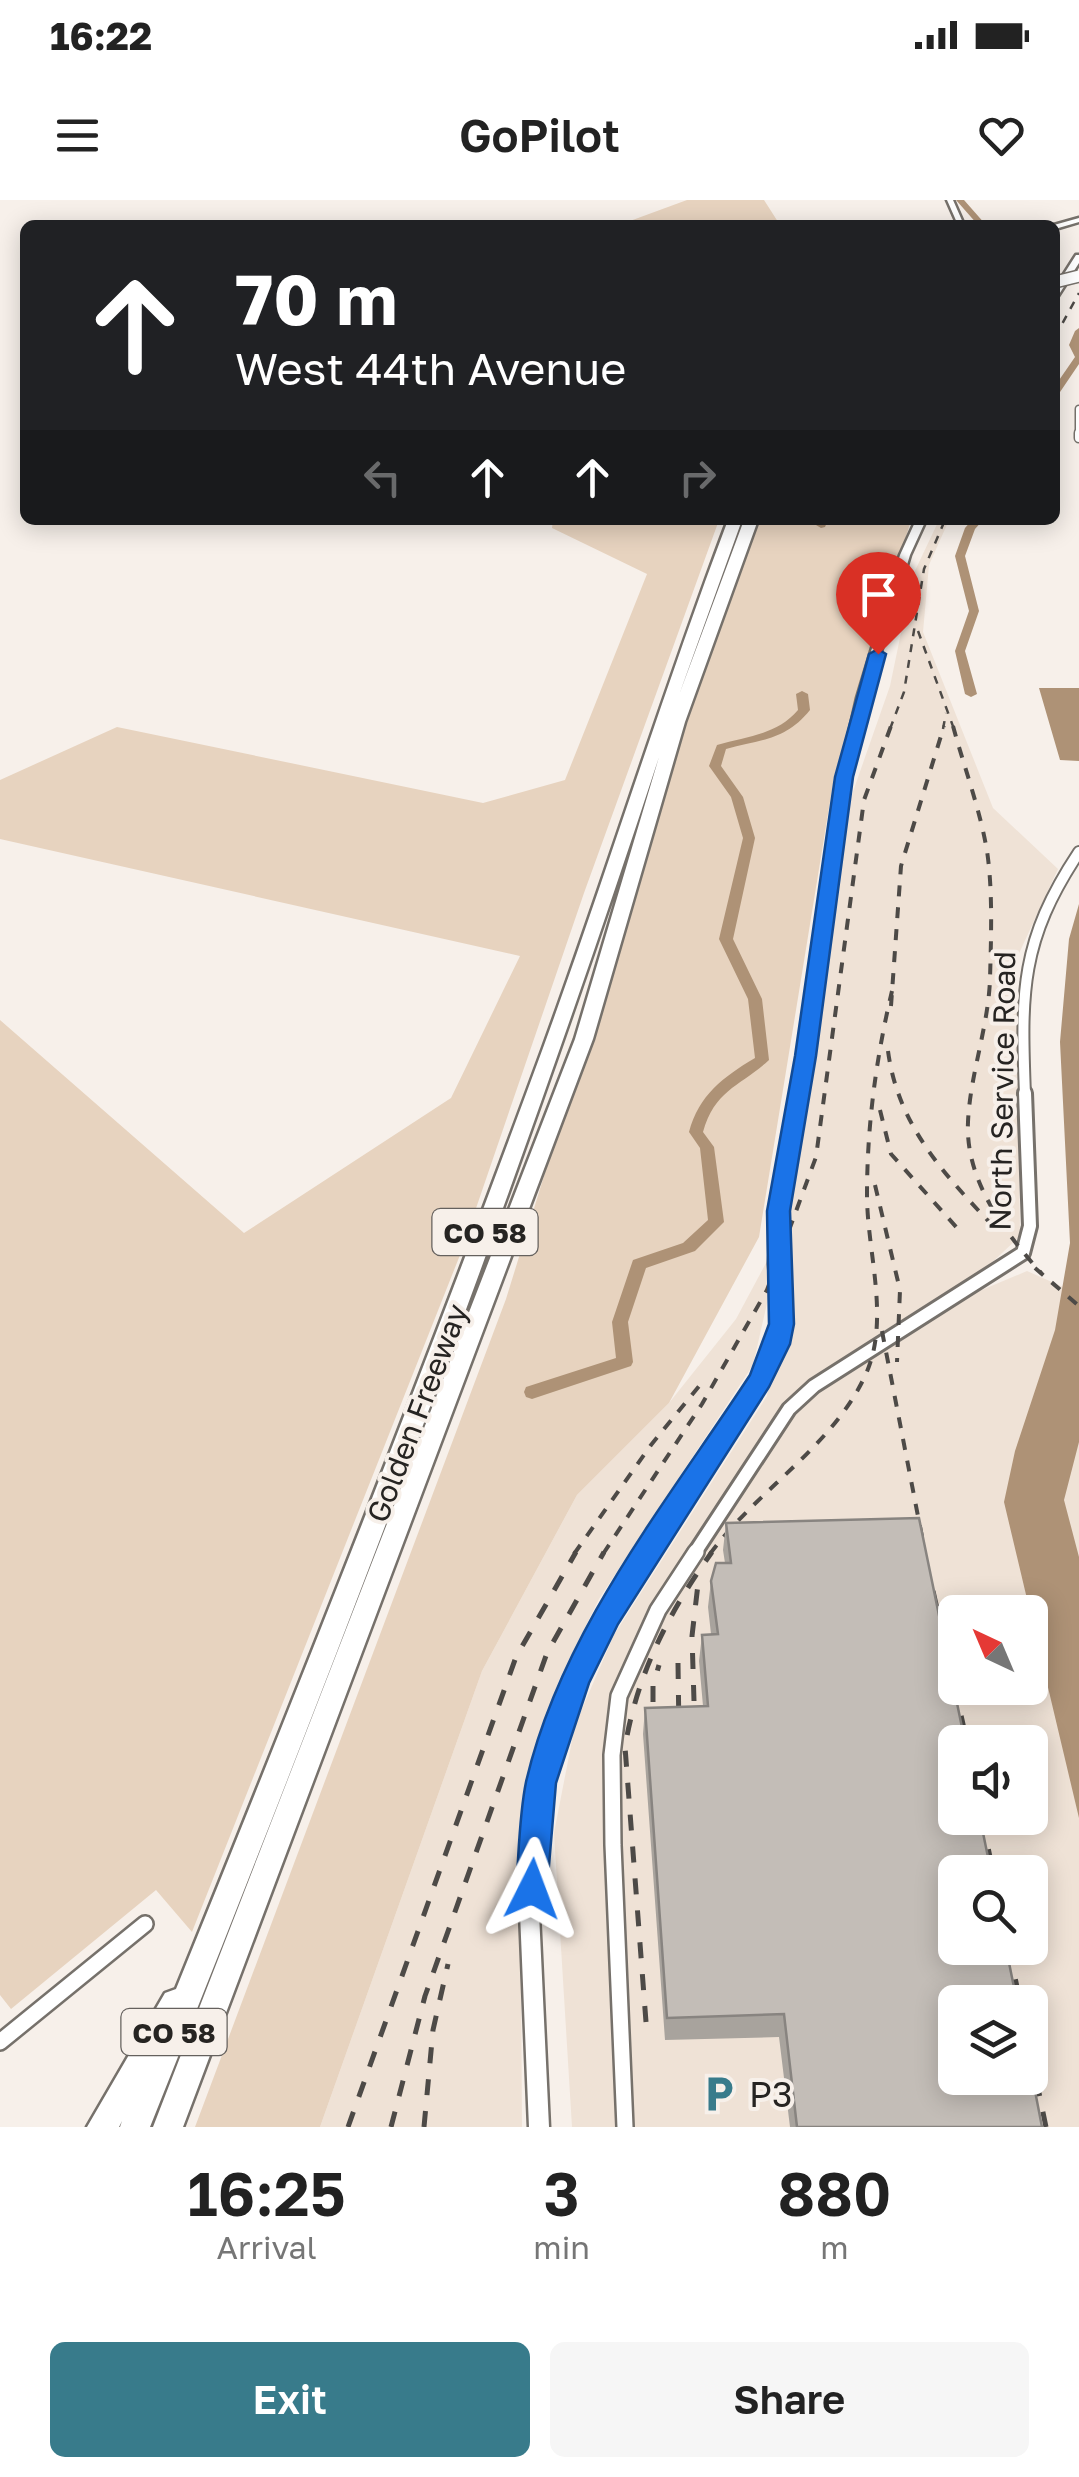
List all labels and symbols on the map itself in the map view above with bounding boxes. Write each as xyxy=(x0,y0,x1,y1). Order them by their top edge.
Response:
pin xyxy=(836,552,921,655)
street label: North Service Road xyxy=(982,951,1022,1231)
road number: CO 58 xyxy=(432,1209,538,1255)
street label: Golden Freeway xyxy=(359,1299,475,1527)
north arrow xyxy=(938,1595,1048,1705)
position arrow xyxy=(480,1837,584,1941)
road number: CO 58 xyxy=(121,2009,226,2055)
parking icon: P3 xyxy=(698,2073,740,2115)
place label: P3 xyxy=(749,2073,792,2115)

